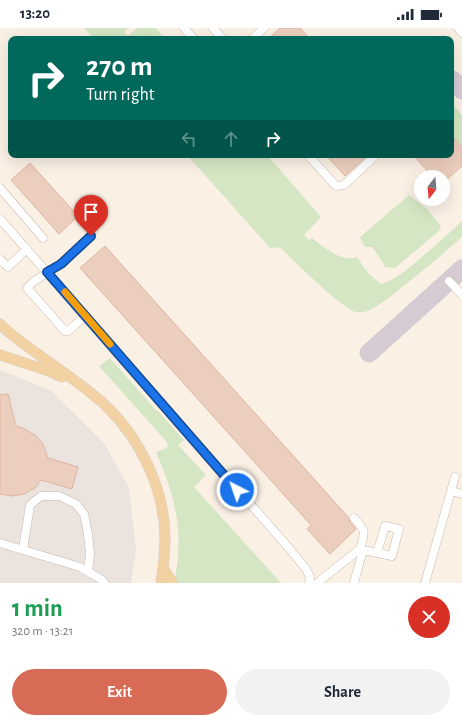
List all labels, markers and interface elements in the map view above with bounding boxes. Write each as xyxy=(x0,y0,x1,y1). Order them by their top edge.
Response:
text: 13:20 xyxy=(20,6,50,21)
icon: right xyxy=(20,52,72,104)
text: 270 m xyxy=(86,53,153,81)
text: Turn right xyxy=(86,86,155,104)
icon: left xyxy=(178,128,200,150)
icon: ahead xyxy=(220,128,242,150)
icon: right xyxy=(262,128,284,150)
north arrow xyxy=(414,170,450,206)
map controls xyxy=(414,170,450,206)
pin xyxy=(74,195,108,236)
icon: arrive xyxy=(80,201,102,223)
position arrow xyxy=(216,469,258,511)
button: close xyxy=(408,596,450,638)
text: 1 min xyxy=(12,597,63,621)
text: 320 m · 13:21 xyxy=(12,625,73,638)
button: Exit xyxy=(12,669,227,715)
button: Share xyxy=(235,669,450,715)

